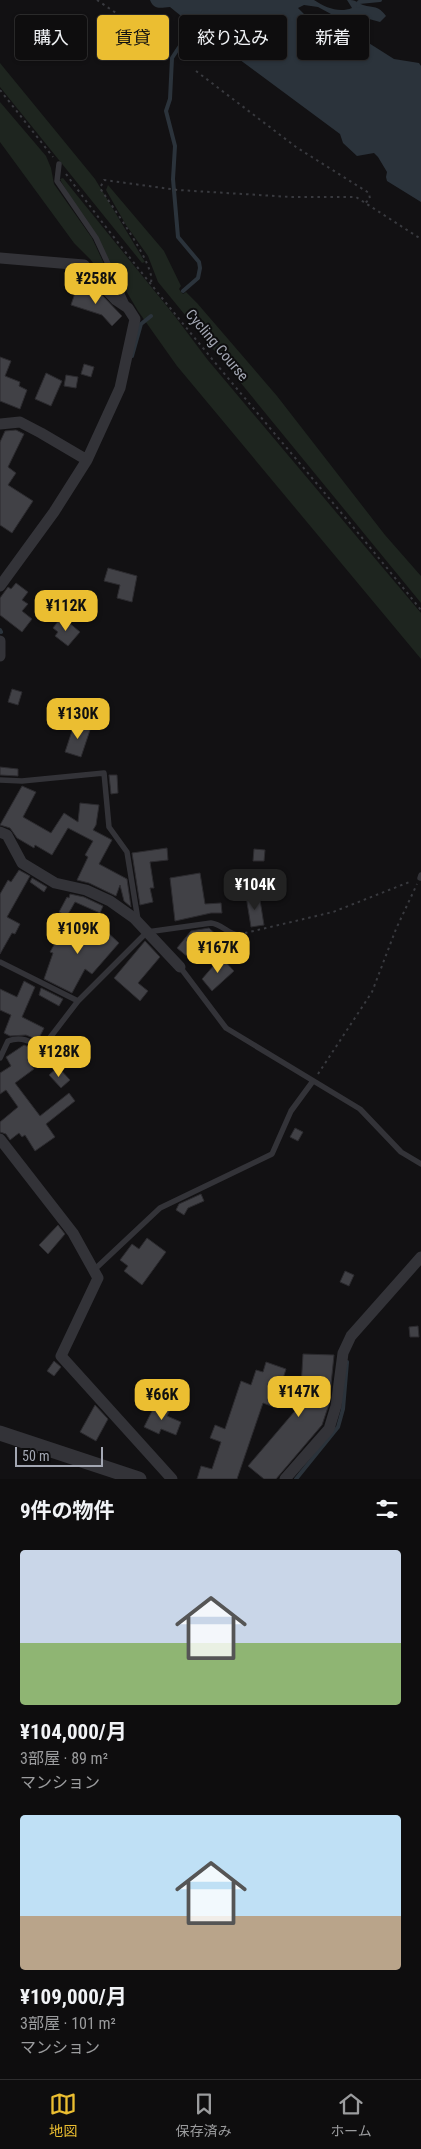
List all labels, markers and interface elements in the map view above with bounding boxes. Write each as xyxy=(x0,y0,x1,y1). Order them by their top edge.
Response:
chip: 購入 xyxy=(15,15,87,60)
chip: 賃貸 xyxy=(97,15,169,60)
chip: 絞り込み xyxy=(179,15,287,60)
chip: 新着 xyxy=(297,15,369,60)
pin: ¥258K xyxy=(61,262,131,305)
text: ¥258K xyxy=(76,269,116,288)
street label: Cycling Course xyxy=(182,305,252,385)
pin: ¥112K xyxy=(31,590,101,632)
text: ¥112K xyxy=(46,596,86,615)
pin: ¥130K xyxy=(43,698,113,740)
text: ¥130K xyxy=(58,704,98,723)
pin: ¥104K xyxy=(220,868,290,911)
text: ¥104K xyxy=(235,875,275,894)
pin: ¥109K xyxy=(43,912,113,955)
text: ¥109K xyxy=(58,919,98,938)
pin: ¥167K xyxy=(183,932,253,974)
text: ¥167K xyxy=(198,938,238,957)
pin: ¥128K xyxy=(24,1036,94,1078)
text: ¥128K xyxy=(39,1042,79,1061)
pin: ¥147K xyxy=(264,1376,334,1418)
pin: ¥66K xyxy=(132,1378,192,1421)
text: ¥147K xyxy=(279,1382,319,1401)
text: ¥66K xyxy=(146,1385,178,1404)
scale bar xyxy=(15,1444,102,1467)
text: 50 m xyxy=(22,1448,50,1464)
icon: filters xyxy=(373,1495,401,1523)
text: 9件の物件 xyxy=(20,1499,115,1523)
icon: home xyxy=(166,1583,256,1673)
text: ¥104,000/月 xyxy=(20,1720,127,1744)
text: 3部屋 · 89 m² xyxy=(20,1749,108,1768)
text: マンション xyxy=(20,1773,100,1792)
icon: home xyxy=(166,1848,256,1938)
text: ¥109,000/月 xyxy=(20,1985,127,2009)
text: 3部屋 · 101 m² xyxy=(20,2014,116,2033)
text: マンション xyxy=(20,2038,100,2057)
tab: 地図 xyxy=(49,2090,77,2140)
tab: 保存済み xyxy=(176,2090,232,2140)
tab: ホーム xyxy=(330,2090,372,2140)

